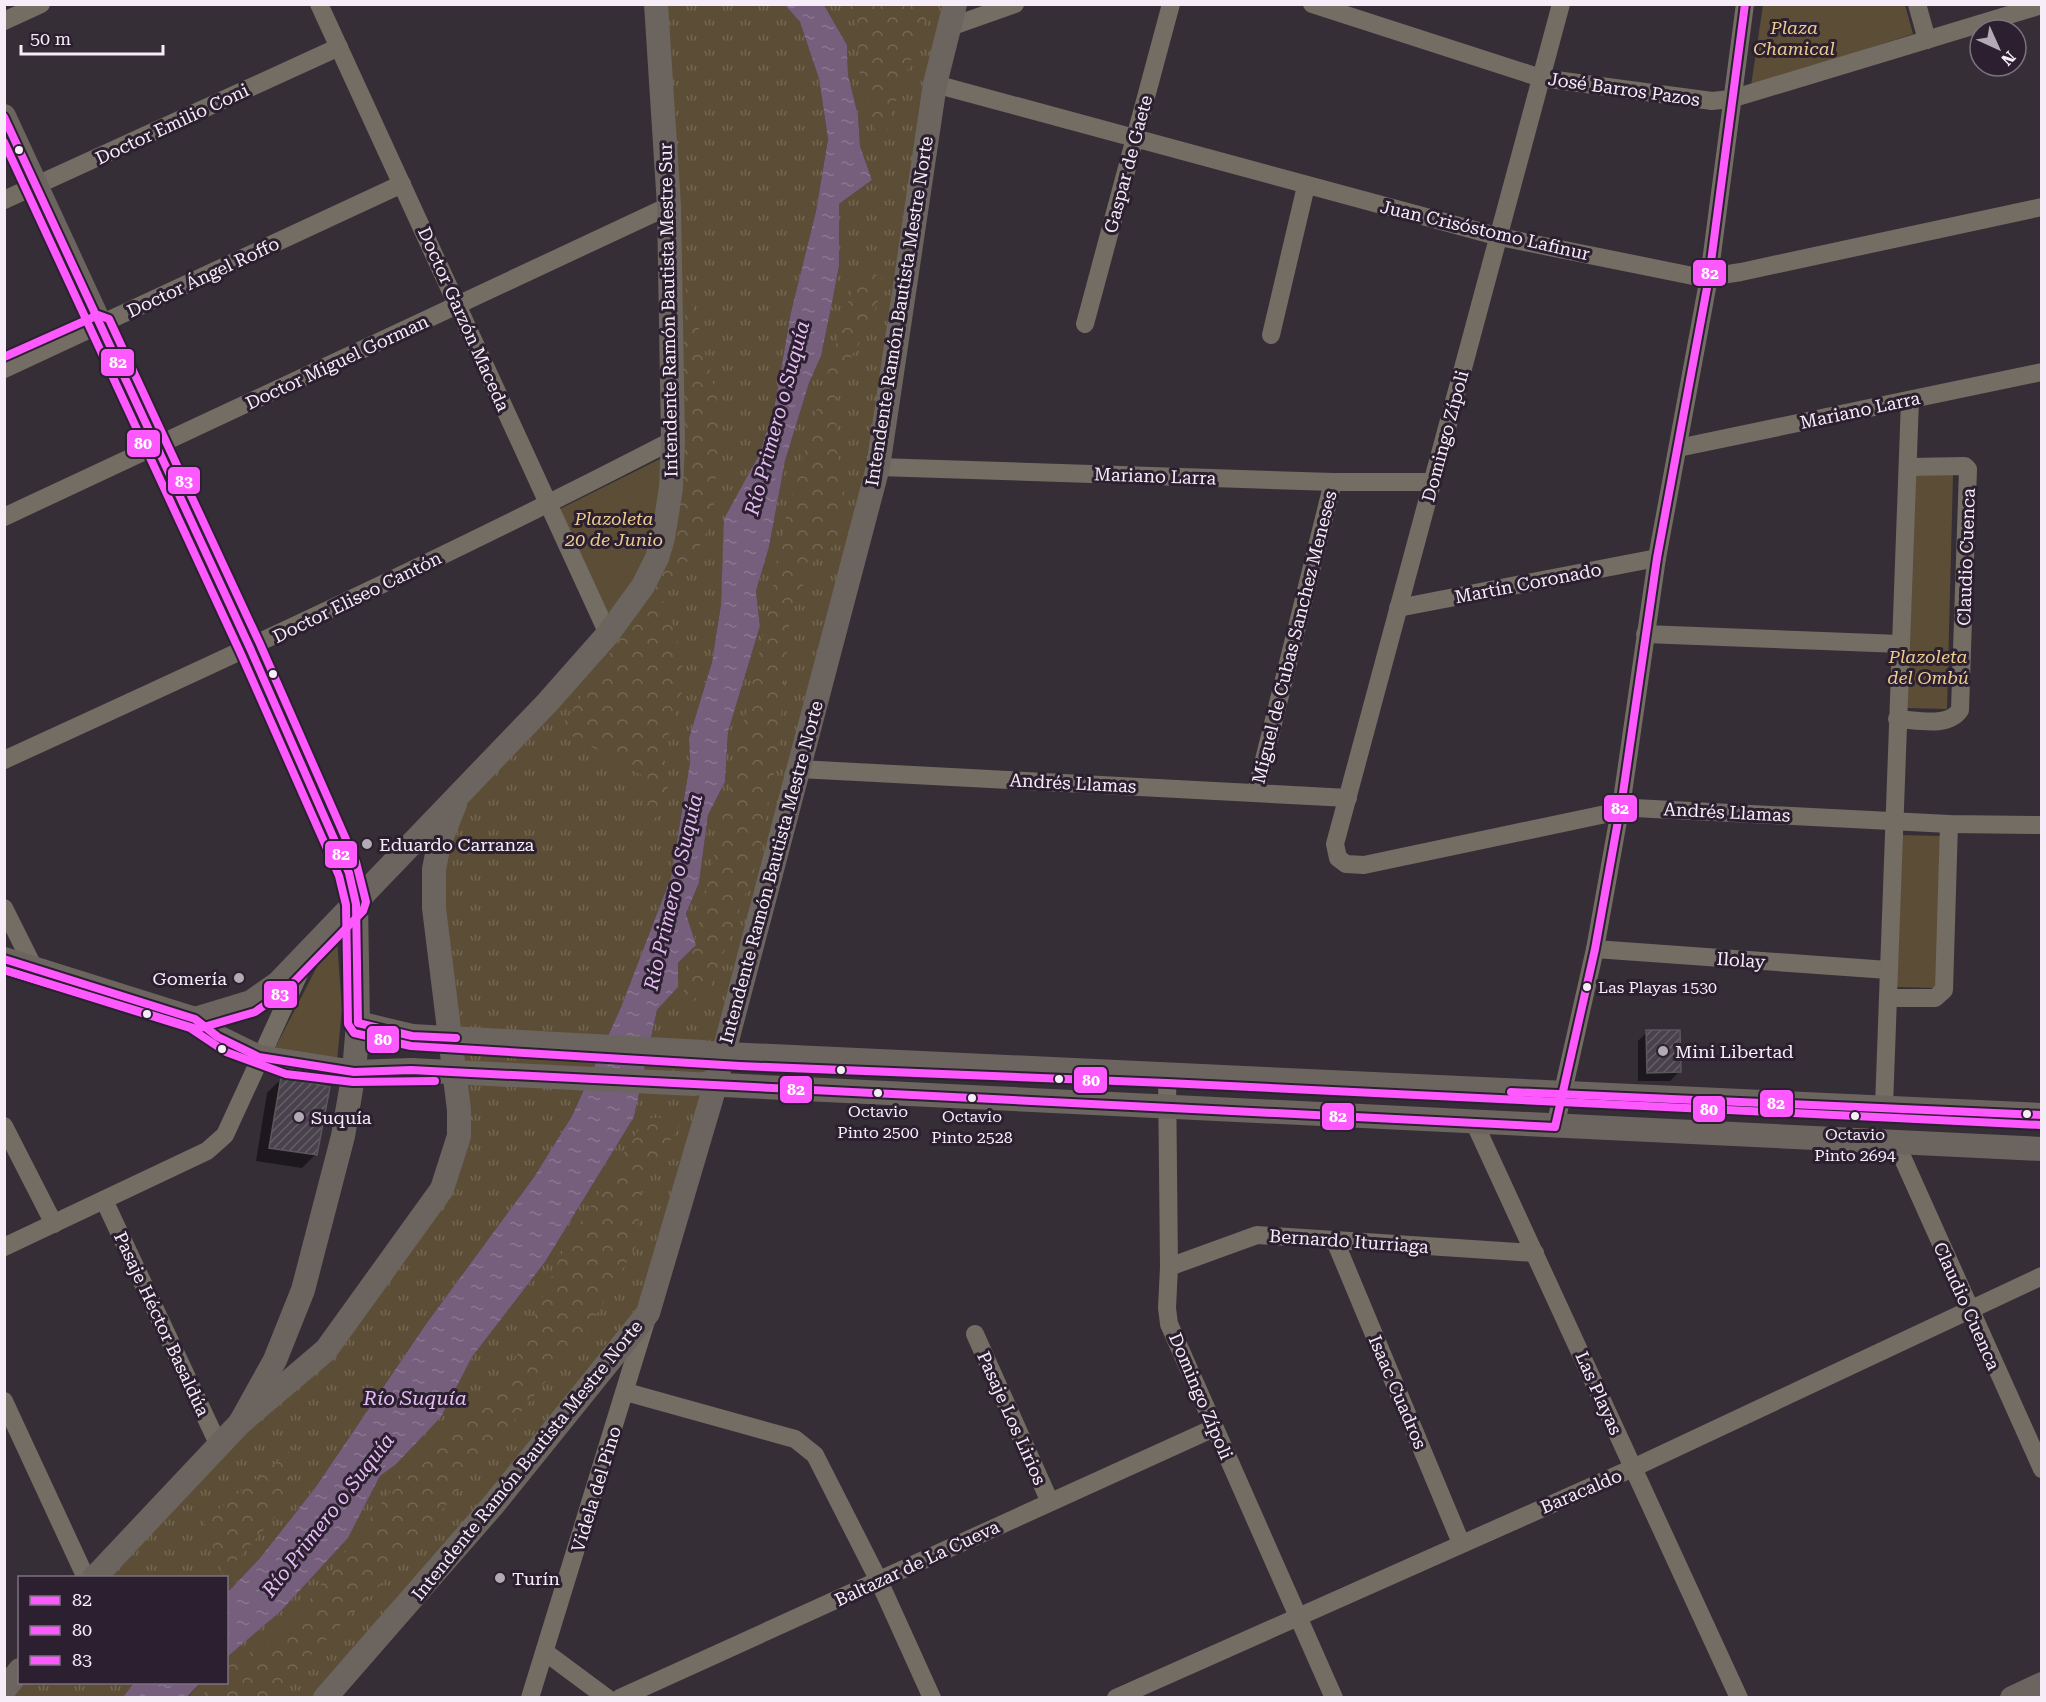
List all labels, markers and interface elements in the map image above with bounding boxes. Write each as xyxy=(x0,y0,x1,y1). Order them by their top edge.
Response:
park label: Plaza Chamical xyxy=(1753,17,1835,59)
scale bar xyxy=(21,18,164,56)
north arrow xyxy=(1968,18,2028,78)
text: 50 m xyxy=(30,28,71,49)
text: N xyxy=(1997,47,2019,69)
street label: José Barros Pazos xyxy=(1547,68,1701,110)
street label: Doctor Emilio Coni xyxy=(92,79,252,169)
street label: Gaspar de Gaete xyxy=(1099,93,1157,235)
street label: Intendente Ramón Bautista Mestre Norte xyxy=(861,134,937,488)
street label: Intendente Ramón Bautista Mestre Sur xyxy=(655,143,681,477)
unlabelled marker xyxy=(13,144,25,156)
street label: Juan Crisóstomo Lafinur xyxy=(1378,196,1592,264)
street label: Doctor Garzón Maceda xyxy=(414,224,514,415)
street label: Doctor Ángel Roffo xyxy=(124,232,282,322)
line badge: 82 xyxy=(1692,259,1727,287)
text: 82 xyxy=(1701,264,1719,283)
street label: Doctor Miguel Gorman xyxy=(242,310,432,414)
water label: Río Primero o Suquía xyxy=(739,318,815,519)
line badge: 82 xyxy=(100,348,135,377)
text: 82 xyxy=(109,353,127,372)
street label: Domingo Zípoli xyxy=(1417,368,1473,504)
street label: Mariano Larra xyxy=(1798,387,1922,433)
line badge: 80 xyxy=(126,429,161,458)
text: 80 xyxy=(134,434,152,453)
street label: Mariano Larra xyxy=(1094,463,1217,489)
line badge: 83 xyxy=(167,466,201,495)
text: 83 xyxy=(175,472,193,491)
street label: Miguel de Cubas Sanchez Meneses xyxy=(1247,488,1341,786)
street label: Claudio Cuenca xyxy=(1953,488,1979,626)
park label: Plazoleta 20 de Junio xyxy=(564,508,663,550)
street label: Doctor Eliseo Cantón xyxy=(269,547,445,647)
street label: Martín Coronado xyxy=(1453,558,1603,608)
park label: Plazoleta del Ombú xyxy=(1887,646,1969,688)
unlabelled marker xyxy=(267,668,279,680)
street label: Intendente Ramón Bautista Mestre Norte xyxy=(715,698,827,1046)
street label: Andrés Llamas xyxy=(1009,769,1137,797)
water label: Río Primero o Suquía xyxy=(639,792,707,993)
line badge: 82 xyxy=(1603,794,1638,823)
street label: Andrés Llamas xyxy=(1663,798,1791,826)
text: 82 xyxy=(1611,799,1629,818)
place label: Eduardo Carranza xyxy=(379,834,535,855)
marker: Eduardo Carranza xyxy=(360,837,374,851)
line badge: 82 xyxy=(324,840,358,869)
text: 82 xyxy=(332,845,350,864)
street label: Ilolay xyxy=(1716,948,1766,972)
place label: Gomería xyxy=(152,968,227,989)
marker: Gomería xyxy=(232,971,246,985)
place label: Las Playas 1530 xyxy=(1598,978,1717,997)
line badge: 83 xyxy=(263,980,298,1009)
marker: Las Playas 1530 xyxy=(1581,981,1593,993)
text: 83 xyxy=(271,985,289,1004)
unlabelled marker xyxy=(141,1008,153,1020)
line badge: 80 xyxy=(366,1025,400,1054)
text: 80 xyxy=(374,1030,392,1049)
place label: Mini Libertad xyxy=(1675,1041,1794,1062)
unlabelled marker xyxy=(216,1043,228,1055)
marker: Mini Libertad xyxy=(1656,1044,1670,1058)
unlabelled marker xyxy=(835,1064,847,1076)
line badge: 80 xyxy=(1073,1066,1108,1094)
text: 80 xyxy=(1082,1071,1100,1090)
unlabelled marker xyxy=(1053,1073,1065,1085)
line badge: 82 xyxy=(779,1075,813,1104)
text: 82 xyxy=(787,1080,805,1099)
marker: Octavio Pinto 2500 xyxy=(872,1087,884,1099)
line badge: 82 xyxy=(1759,1089,1794,1118)
marker: Octavio Pinto 2528 xyxy=(966,1092,978,1104)
text: 82 xyxy=(1767,1094,1785,1113)
line badge: 80 xyxy=(1692,1095,1726,1123)
text: 80 xyxy=(1700,1100,1718,1119)
place label: Octavio Pinto 2500 xyxy=(837,1102,919,1142)
line badge: 82 xyxy=(1321,1102,1355,1131)
place label: Suquía xyxy=(311,1107,372,1128)
place label: Octavio Pinto 2528 xyxy=(931,1107,1013,1147)
text: 82 xyxy=(1329,1107,1347,1126)
unlabelled marker xyxy=(2021,1108,2033,1120)
marker: Suquía xyxy=(292,1110,306,1124)
marker: Octavio Pinto 2694 xyxy=(1849,1110,1861,1122)
place label: Octavio Pinto 2694 xyxy=(1814,1125,1896,1165)
street label: Bernardo Iturriaga xyxy=(1269,1225,1430,1257)
street label: Pasaje Héctor Basaldúa xyxy=(110,1228,214,1420)
street label: Claudio Cuenca xyxy=(1929,1239,2005,1373)
street label: Intendente Ramón Bautista Mestre Norte xyxy=(407,1316,647,1604)
street label: Domingo Zípoli xyxy=(1165,1330,1237,1463)
street label: Isaac Cuadros xyxy=(1365,1332,1431,1452)
street label: Pasaje Los Lirios xyxy=(973,1348,1051,1488)
street label: Las Playas xyxy=(1571,1348,1627,1438)
water label: Río Suquía xyxy=(362,1386,467,1410)
street label: Videla del Pino xyxy=(567,1423,625,1555)
water label: Río Primero o Suquía xyxy=(256,1429,399,1602)
street label: Baracaldo xyxy=(1537,1464,1625,1518)
street label: Baltazar de La Cueva xyxy=(831,1516,1003,1610)
place label: Turín xyxy=(512,1568,560,1589)
marker: Turín xyxy=(493,1571,507,1585)
legend xyxy=(18,1576,228,1684)
text: 82 xyxy=(72,1589,92,1610)
text: 80 xyxy=(72,1619,92,1640)
text: 83 xyxy=(72,1649,92,1670)

